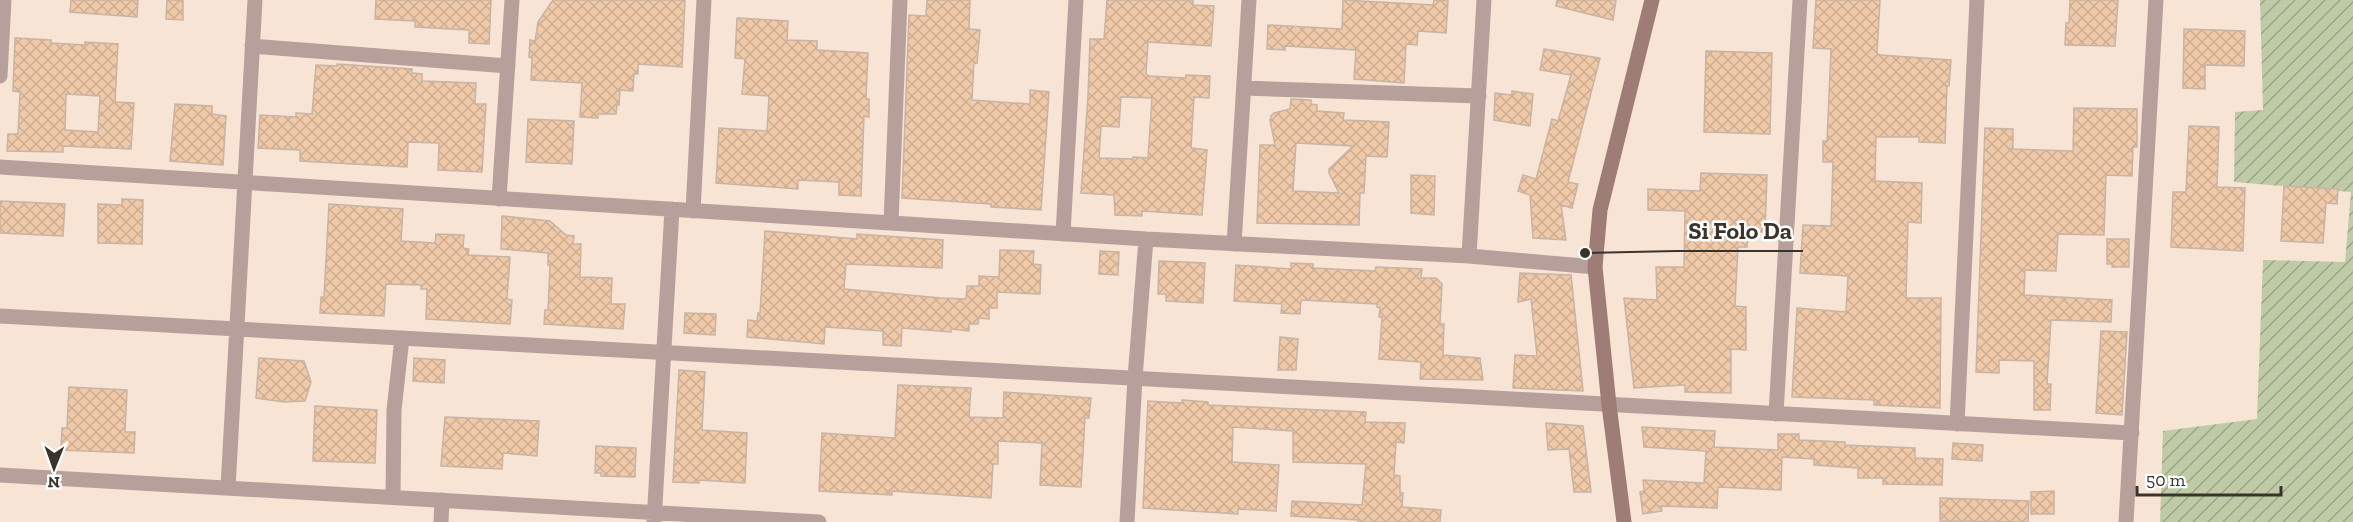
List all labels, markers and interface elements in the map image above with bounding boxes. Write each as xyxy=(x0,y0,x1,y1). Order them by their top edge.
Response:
callout: Si Folo Da xyxy=(1676,209,1803,251)
text: Si Folo Da xyxy=(1688,216,1792,245)
north arrow xyxy=(24,438,84,498)
scale bar xyxy=(2137,459,2281,497)
text: 50 m xyxy=(2146,469,2186,491)
text: N xyxy=(47,473,60,492)

